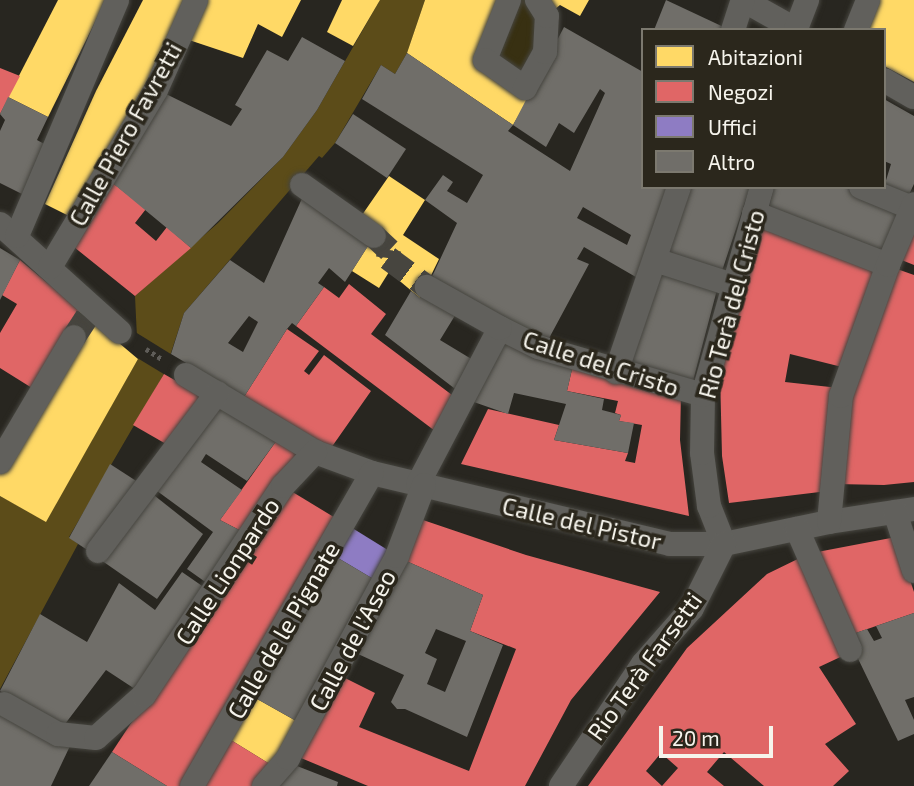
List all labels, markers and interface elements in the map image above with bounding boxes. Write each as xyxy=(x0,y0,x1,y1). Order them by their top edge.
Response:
legend xyxy=(641,28,886,189)
street label: Calle Piero Favretti xyxy=(63,37,187,231)
text: Abitazioni xyxy=(708,44,803,69)
text: Negozi xyxy=(708,79,774,104)
text: Uffici xyxy=(708,114,757,139)
text: Altro xyxy=(708,149,755,174)
street label: Rio Terà del Cristo xyxy=(692,206,770,402)
street label: Calle del Cristo xyxy=(519,324,683,402)
street label: Calle del Pistor xyxy=(499,491,665,555)
street label: Calle Lionpardo xyxy=(169,492,285,650)
street label: Calle de le Pignate xyxy=(221,536,345,724)
street label: Calle de l'Aseo xyxy=(303,564,401,716)
street label: Rio Terà Farsetti xyxy=(580,586,708,746)
scale bar xyxy=(662,712,776,756)
text: 20 m xyxy=(672,725,720,750)

